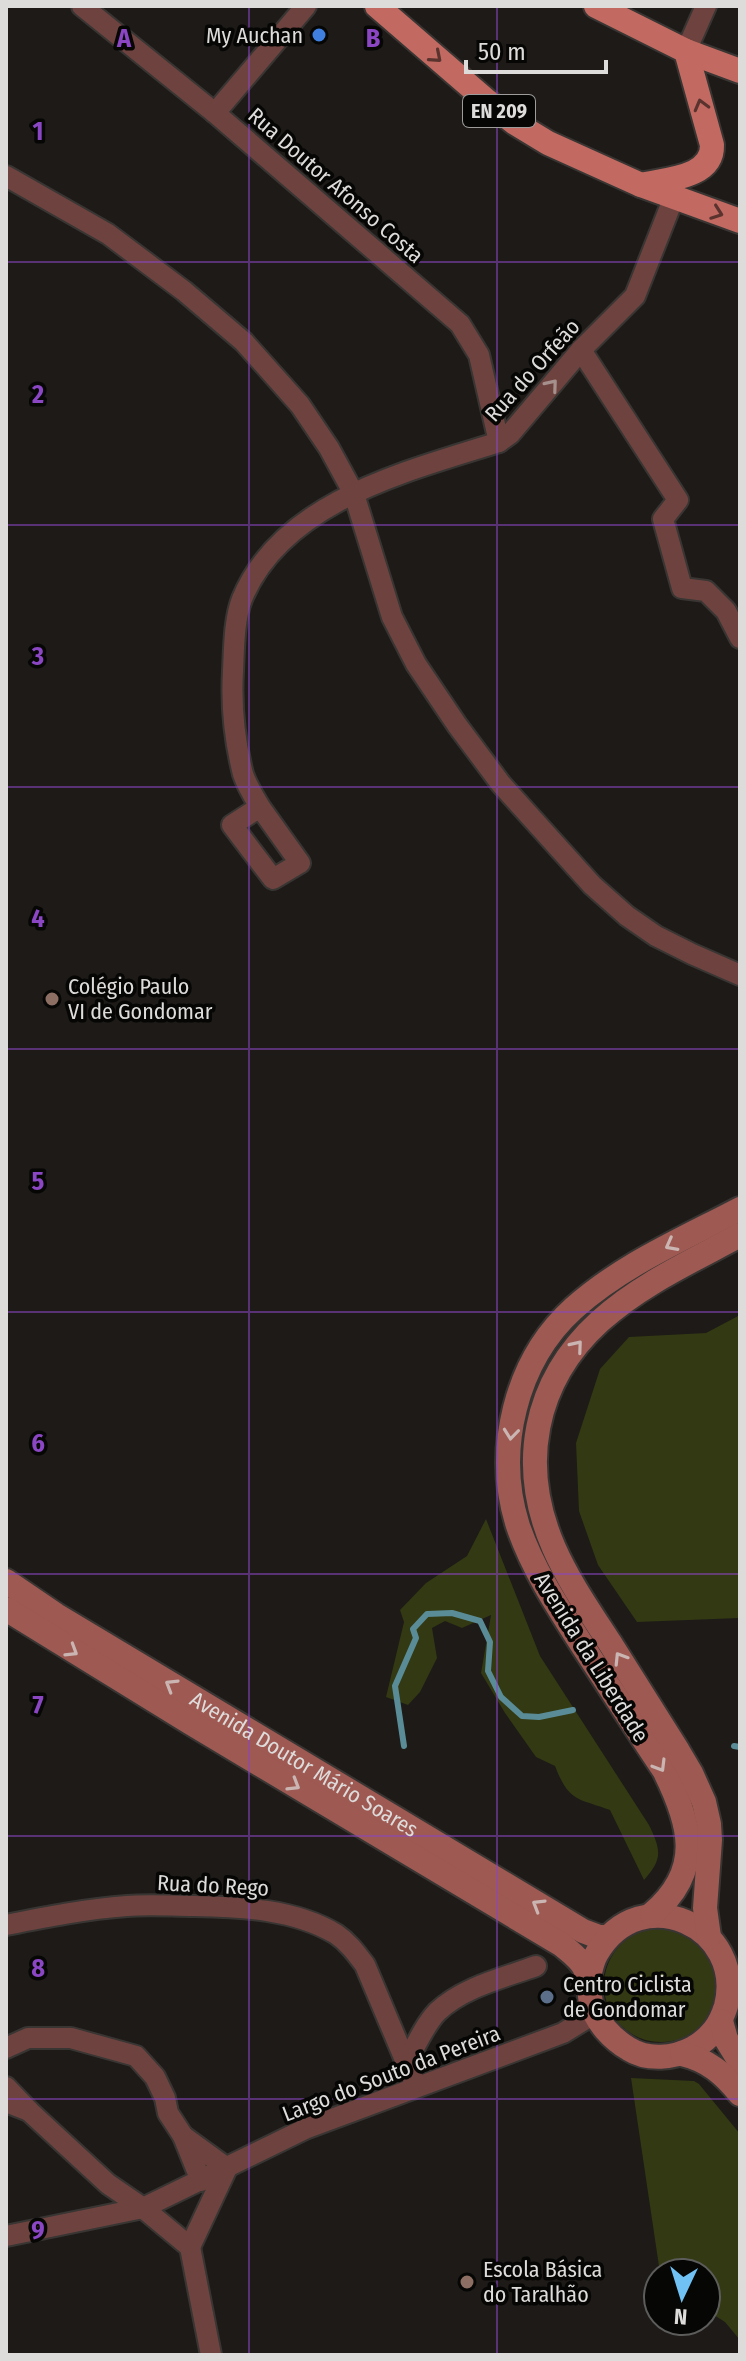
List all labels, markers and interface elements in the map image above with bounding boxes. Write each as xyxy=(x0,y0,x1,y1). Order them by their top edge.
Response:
place label: My Auchan xyxy=(206,22,303,49)
text: A xyxy=(116,23,132,54)
text: B xyxy=(366,23,381,54)
scale bar xyxy=(466,24,606,74)
marker: My Auchan xyxy=(310,26,328,44)
text: 50 m xyxy=(478,38,526,66)
one-way arrow xyxy=(426,47,441,62)
road number: EN 209 xyxy=(463,95,535,127)
one-way arrow xyxy=(693,99,710,113)
street label: Rua Doutor Afonso Costa xyxy=(242,102,429,269)
text: 1 xyxy=(33,116,44,147)
one-way arrow xyxy=(709,203,723,220)
street label: Rua do Orfeão xyxy=(479,313,586,427)
text: 2 xyxy=(31,379,44,410)
one-way arrow xyxy=(542,380,557,394)
text: 3 xyxy=(31,641,44,672)
text: 4 xyxy=(31,903,45,934)
place label: Colégio Paulo VI de Gondomar xyxy=(68,973,213,1025)
marker: Colégio Paulo VI de Gondomar xyxy=(43,990,61,1008)
text: 5 xyxy=(32,1166,45,1197)
one-way arrow xyxy=(665,1236,679,1251)
one-way arrow xyxy=(567,1340,582,1355)
text: 6 xyxy=(31,1428,45,1459)
one-way arrow xyxy=(503,1428,520,1441)
street label: Avenida da Liberdade xyxy=(528,1567,655,1747)
one-way arrow xyxy=(63,1641,78,1657)
one-way arrow xyxy=(614,1653,629,1667)
one-way arrow xyxy=(165,1679,180,1695)
street label: Avenida Doutor Mário Soares xyxy=(185,1686,423,1843)
text: 7 xyxy=(32,1690,44,1721)
one-way arrow xyxy=(650,1757,666,1772)
one-way arrow xyxy=(285,1776,300,1791)
street label: Rua do Rego xyxy=(156,1869,270,1902)
one-way arrow xyxy=(533,1899,547,1914)
text: 8 xyxy=(31,1953,45,1984)
place label: Centro Ciclista de Gondomar xyxy=(563,1971,692,2023)
marker: Centro Ciclista de Gondomar xyxy=(538,1988,556,2006)
street label: Largo do Souto da Pereira xyxy=(278,2019,504,2128)
text: 9 xyxy=(31,2215,45,2246)
place label: Escola Básica do Taralhão xyxy=(483,2256,602,2308)
north arrow xyxy=(642,2257,722,2337)
marker: Escola Básica do Taralhão xyxy=(458,2273,476,2291)
text: N xyxy=(673,2303,688,2330)

